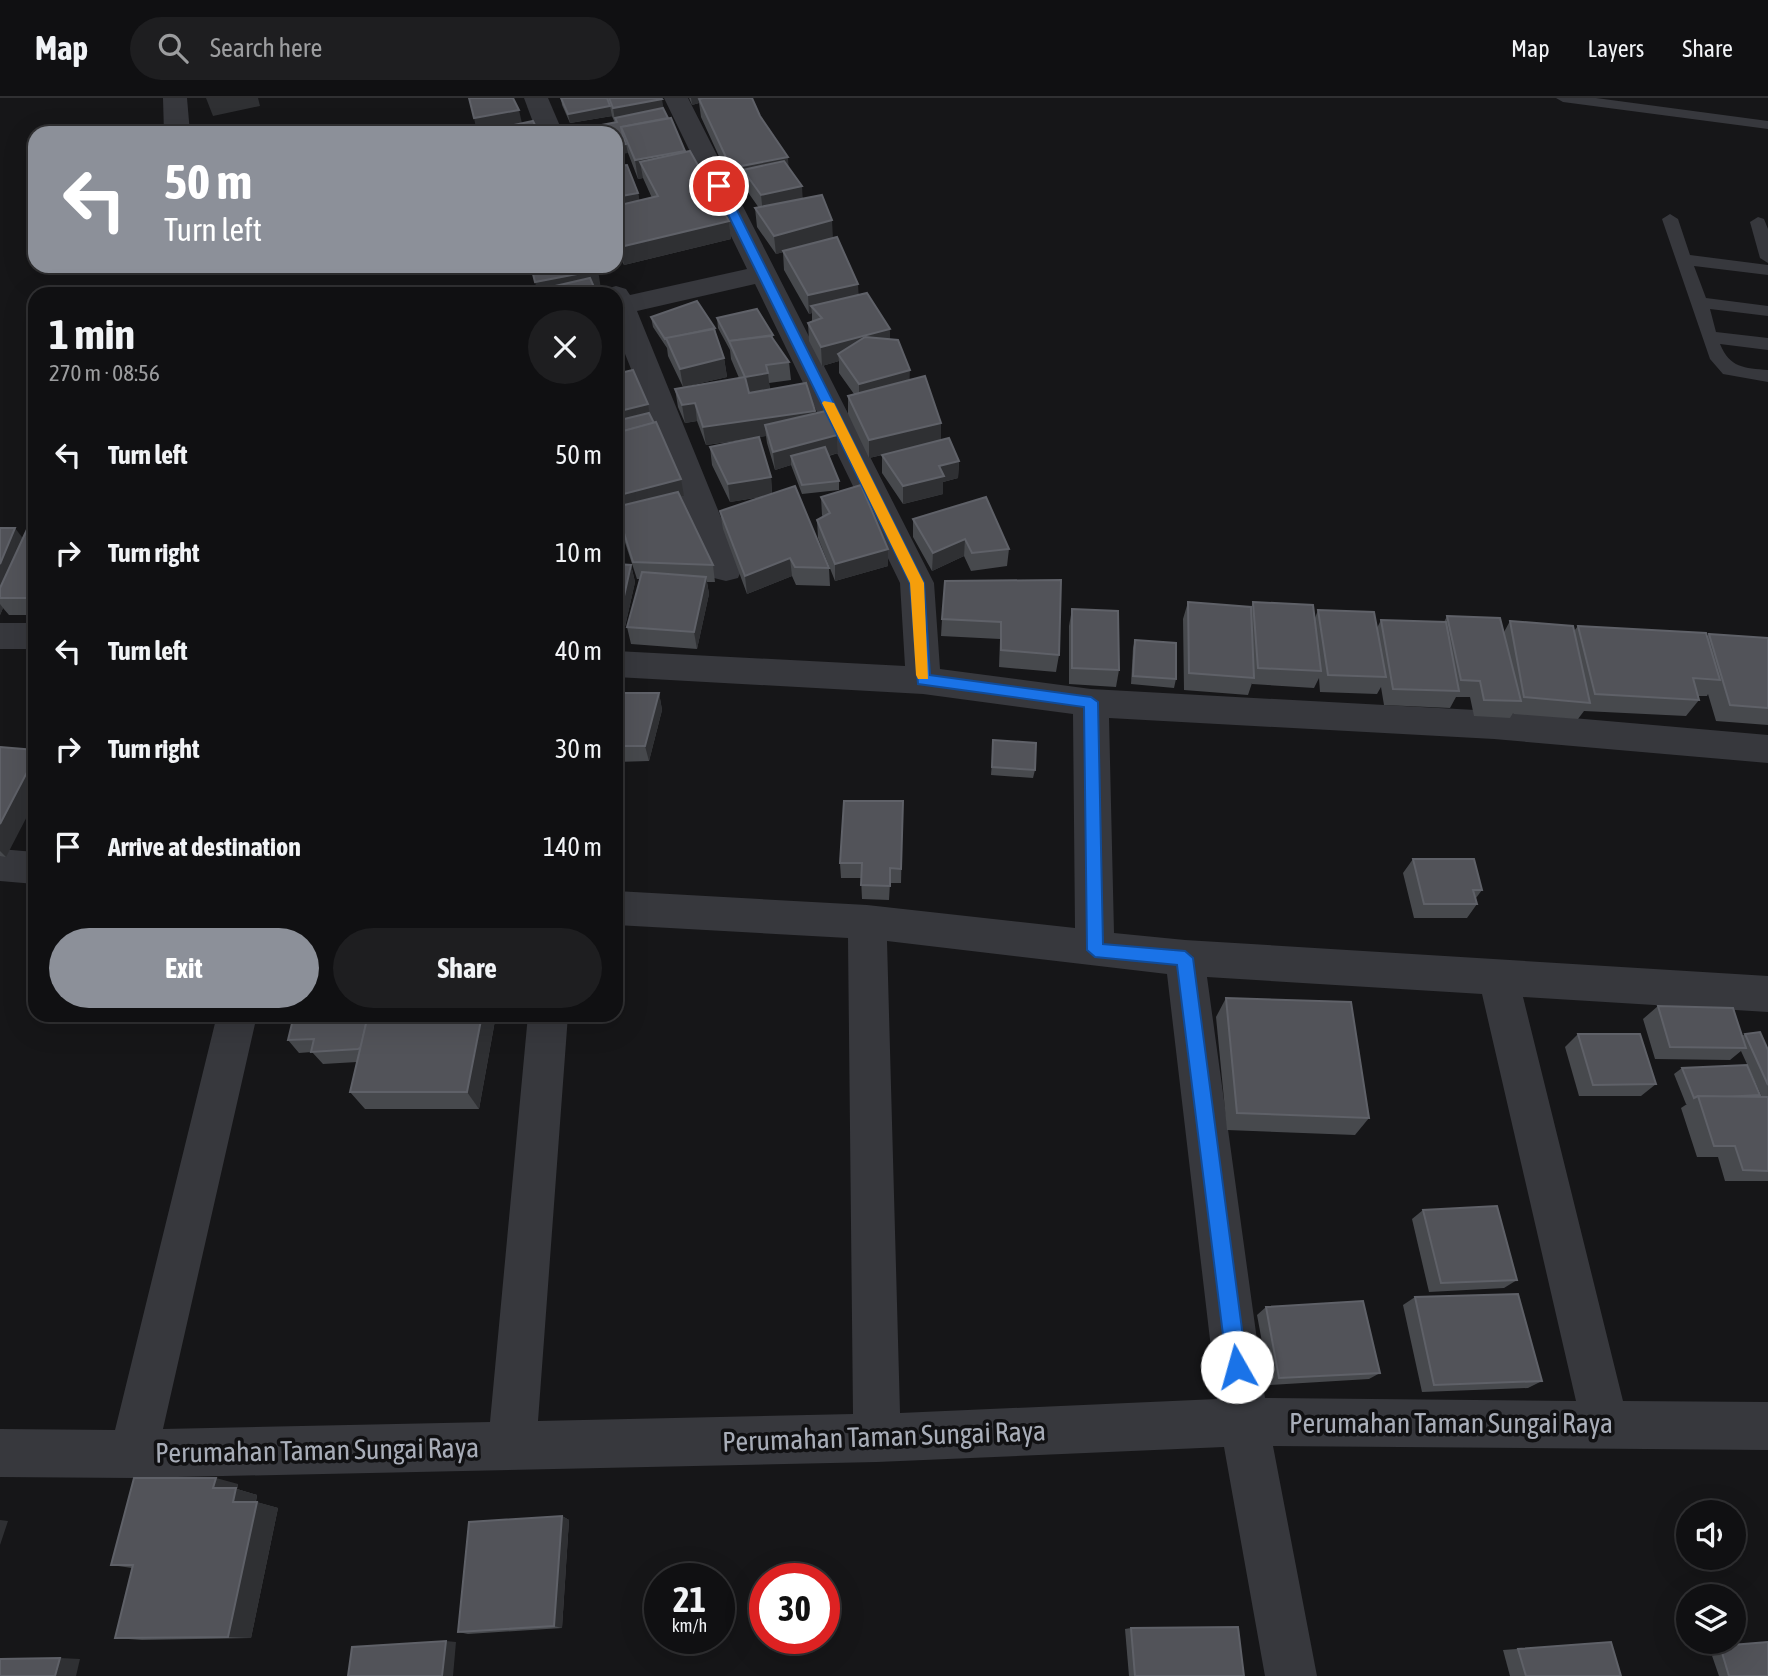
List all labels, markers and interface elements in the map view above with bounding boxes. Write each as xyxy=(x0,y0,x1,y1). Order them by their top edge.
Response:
search box xyxy=(130,17,620,80)
text: Map xyxy=(35,29,88,67)
icon: search xyxy=(154,29,192,67)
text: Search here xyxy=(210,33,322,63)
text: Map xyxy=(1511,35,1550,62)
text: Layers xyxy=(1588,35,1644,62)
text: Share xyxy=(1682,35,1733,62)
text: 50 m xyxy=(164,153,252,209)
icon: left xyxy=(49,154,140,245)
pin xyxy=(689,156,749,216)
icon: arrive xyxy=(700,167,738,205)
text: Turn left xyxy=(164,211,262,248)
text: 1 min xyxy=(49,310,135,358)
button: close xyxy=(528,310,602,384)
text: 270 m · 08:56 xyxy=(49,360,160,386)
icon: left xyxy=(49,436,87,474)
text: Turn left xyxy=(108,440,188,470)
text: 50 m xyxy=(555,440,602,470)
icon: right xyxy=(49,534,87,572)
text: Turn right xyxy=(108,538,199,568)
text: 10 m xyxy=(555,538,602,568)
icon: left xyxy=(49,632,87,670)
text: Turn left xyxy=(108,636,188,666)
text: 40 m xyxy=(555,636,602,666)
icon: right xyxy=(49,730,87,768)
text: Turn right xyxy=(108,734,199,764)
text: 30 m xyxy=(555,734,602,764)
icon: arrive xyxy=(49,828,87,866)
text: Arrive at destination xyxy=(108,832,301,862)
text: 140 m xyxy=(543,832,602,862)
button: Exit xyxy=(49,928,319,1008)
button: Share xyxy=(333,928,602,1008)
position arrow xyxy=(1200,1330,1274,1404)
street label: Perumahan Taman Sungai Raya xyxy=(1289,1407,1613,1439)
street label: Perumahan Taman Sungai Raya xyxy=(722,1414,1046,1458)
street label: Perumahan Taman Sungai Raya xyxy=(155,1431,479,1469)
map controls xyxy=(1676,1500,1746,1654)
button: sound xyxy=(1676,1500,1746,1570)
speed limit sign: 30 xyxy=(749,1563,840,1654)
text: 21 xyxy=(673,1579,706,1619)
button: layers xyxy=(1676,1584,1746,1654)
text: km/h xyxy=(672,1615,707,1636)

